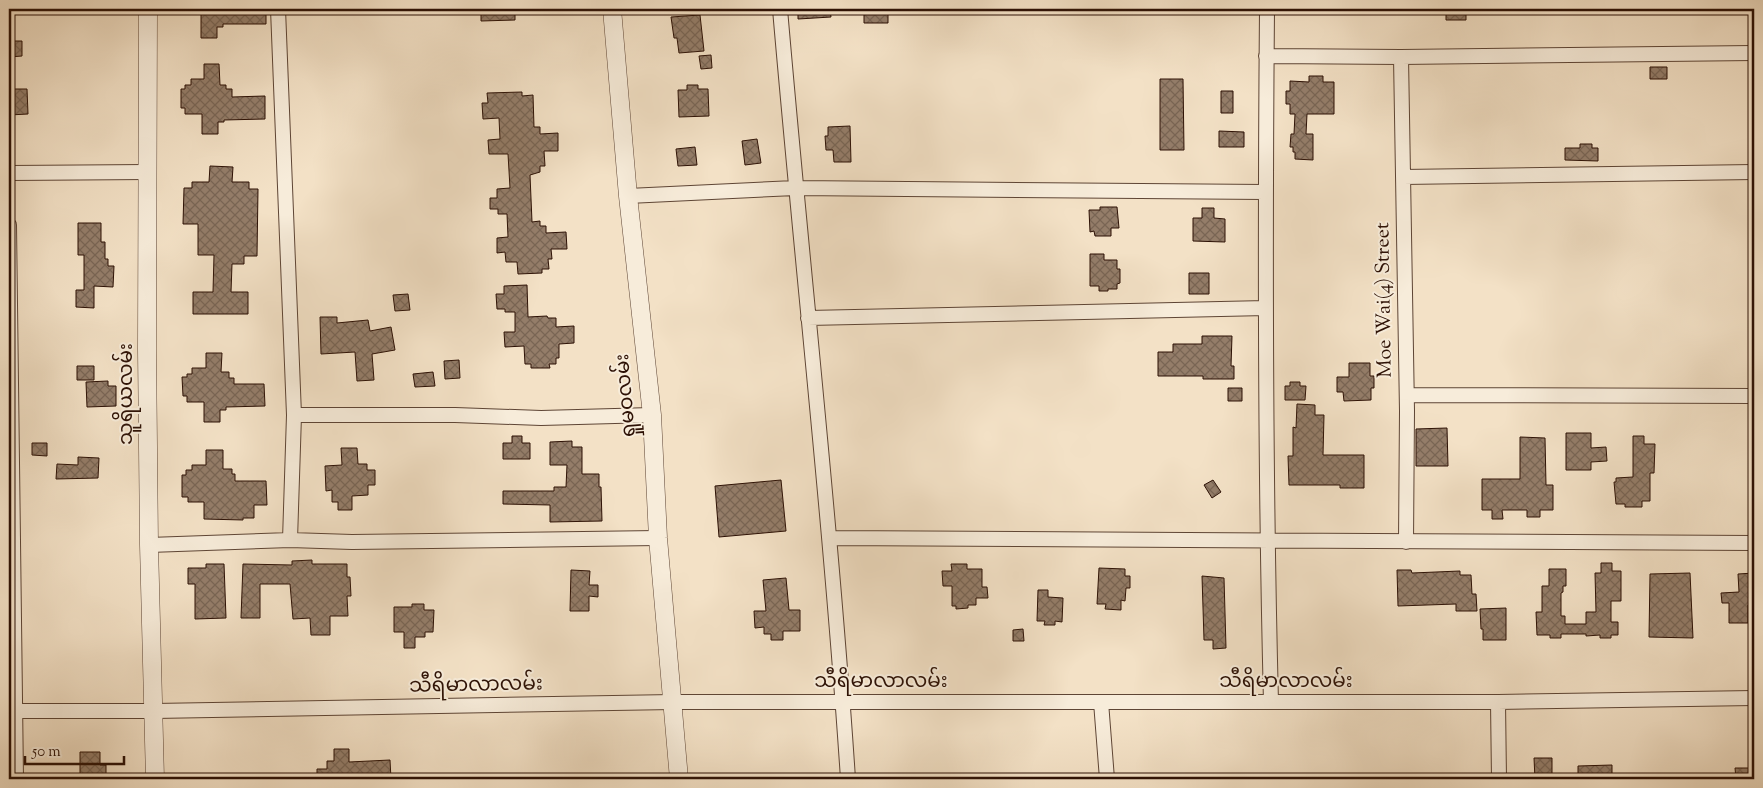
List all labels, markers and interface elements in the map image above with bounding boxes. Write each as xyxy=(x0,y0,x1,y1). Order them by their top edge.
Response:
street label: Moe Wai(4) Street xyxy=(1369,222,1401,378)
street label: သူရိယလမ်း xyxy=(111,343,142,445)
street label: ရှုမဝလမ်း xyxy=(607,352,645,440)
street label: သီရိမာလာလမ်း xyxy=(814,666,948,697)
street label: သီရိမာလာလမ်း xyxy=(1219,666,1353,697)
street label: သီရိမာလာလမ်း xyxy=(409,668,543,702)
scale bar xyxy=(25,733,124,765)
text: 50 m xyxy=(31,742,61,763)

